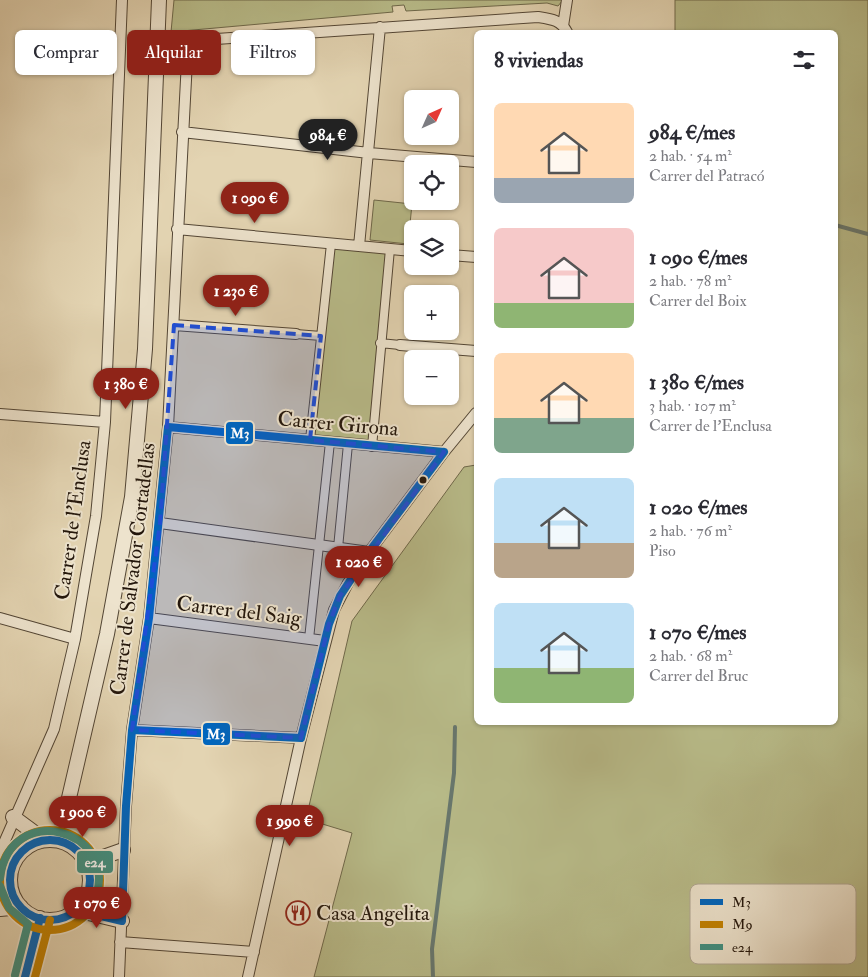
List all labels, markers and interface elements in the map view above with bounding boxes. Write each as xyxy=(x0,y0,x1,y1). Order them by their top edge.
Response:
chip: Comprar xyxy=(15,30,117,75)
chip: Alquilar xyxy=(127,30,221,75)
chip: Filtros xyxy=(231,30,315,75)
icon: filters xyxy=(790,46,818,74)
text: 8 viviendas xyxy=(494,47,583,74)
north arrow xyxy=(404,90,459,145)
map controls xyxy=(404,90,459,405)
pin: 984 € xyxy=(293,119,363,161)
text: 984 €/mes xyxy=(649,119,735,146)
icon: home xyxy=(534,123,594,183)
text: 984 € xyxy=(309,125,347,145)
text: 2 hab. · 54 m² xyxy=(649,146,732,166)
button: locate xyxy=(404,155,459,210)
text: Carrer del Patracó xyxy=(649,166,765,186)
pin: 1 090 € xyxy=(209,182,301,224)
text: 1 090 € xyxy=(232,188,278,208)
button: layers xyxy=(404,220,459,275)
text: 1 090 €/mes xyxy=(649,244,748,271)
icon: home xyxy=(534,248,594,308)
text: 2 hab. · 78 m² xyxy=(649,271,731,291)
pin: 1 230 € xyxy=(190,274,282,317)
text: 1 230 € xyxy=(214,281,258,301)
button: + xyxy=(404,285,459,340)
text: Carrer del Boix xyxy=(649,291,747,311)
button: − xyxy=(404,350,459,405)
pin: 1 380 € xyxy=(80,368,172,410)
text: 1 380 €/mes xyxy=(649,369,744,396)
icon: home xyxy=(534,373,594,433)
text: 1 380 € xyxy=(104,374,148,394)
text: 3 hab. · 107 m² xyxy=(649,396,736,416)
street label: Carrer Girona xyxy=(277,405,400,443)
text: Carrer de l'Enclusa xyxy=(649,416,772,436)
line badge: M3 xyxy=(225,421,254,445)
text: M3 xyxy=(230,425,249,442)
street label: Carrer de l'Enclusa xyxy=(48,438,98,602)
street label: Carrer de Salvador Cortadellas xyxy=(104,441,162,697)
unlabelled marker xyxy=(418,475,428,485)
text: 1 020 €/mes xyxy=(649,494,747,521)
icon: home xyxy=(534,498,594,558)
text: 2 hab. · 76 m² xyxy=(649,521,732,541)
text: Piso xyxy=(649,541,676,561)
pin: 1 020 € xyxy=(313,546,405,588)
text: 1 020 € xyxy=(336,552,382,572)
street label: Carrer del Saig xyxy=(175,590,304,632)
text: 1 070 €/mes xyxy=(649,619,746,646)
icon: home xyxy=(534,623,594,683)
text: 2 hab. · 68 m² xyxy=(649,646,732,666)
text: Carrer del Bruc xyxy=(649,666,748,686)
line badge: M3 xyxy=(202,722,231,746)
text: M3 xyxy=(206,726,225,743)
pin: 1 900 € xyxy=(37,796,129,838)
text: 1 900 € xyxy=(60,802,106,822)
pin: 1 990 € xyxy=(244,804,336,847)
text: 1 990 € xyxy=(267,811,313,831)
line badge: e24 xyxy=(76,850,114,874)
text: e24 xyxy=(85,854,107,871)
legend xyxy=(690,884,856,964)
pin: 1 070 € xyxy=(51,886,143,929)
text: 1 070 € xyxy=(74,893,120,913)
text: M3 xyxy=(732,894,751,911)
restaurant icon: Casa Angelita xyxy=(285,900,311,926)
place label: Casa Angelita xyxy=(316,900,430,927)
text: M9 xyxy=(732,916,753,933)
text: e24 xyxy=(732,939,754,956)

